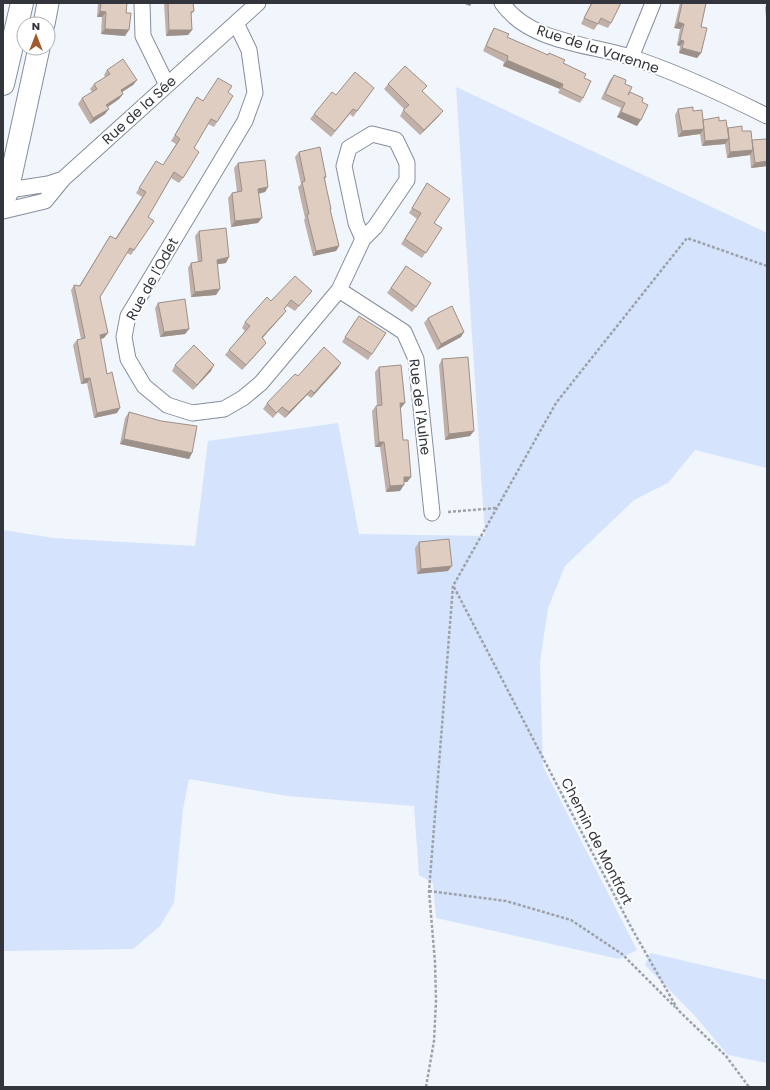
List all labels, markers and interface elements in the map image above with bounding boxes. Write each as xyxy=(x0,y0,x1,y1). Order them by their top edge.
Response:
north arrow xyxy=(16,16,56,56)
text: N xyxy=(32,18,40,34)
street label: Rue de la Varenne xyxy=(534,20,662,78)
street label: Rue de la Sée xyxy=(97,71,181,149)
street label: Rue de l'Odet xyxy=(121,234,183,324)
street label: Rue de l'Aulne xyxy=(404,358,436,457)
street label: Chemin de Montfort xyxy=(556,774,638,908)

